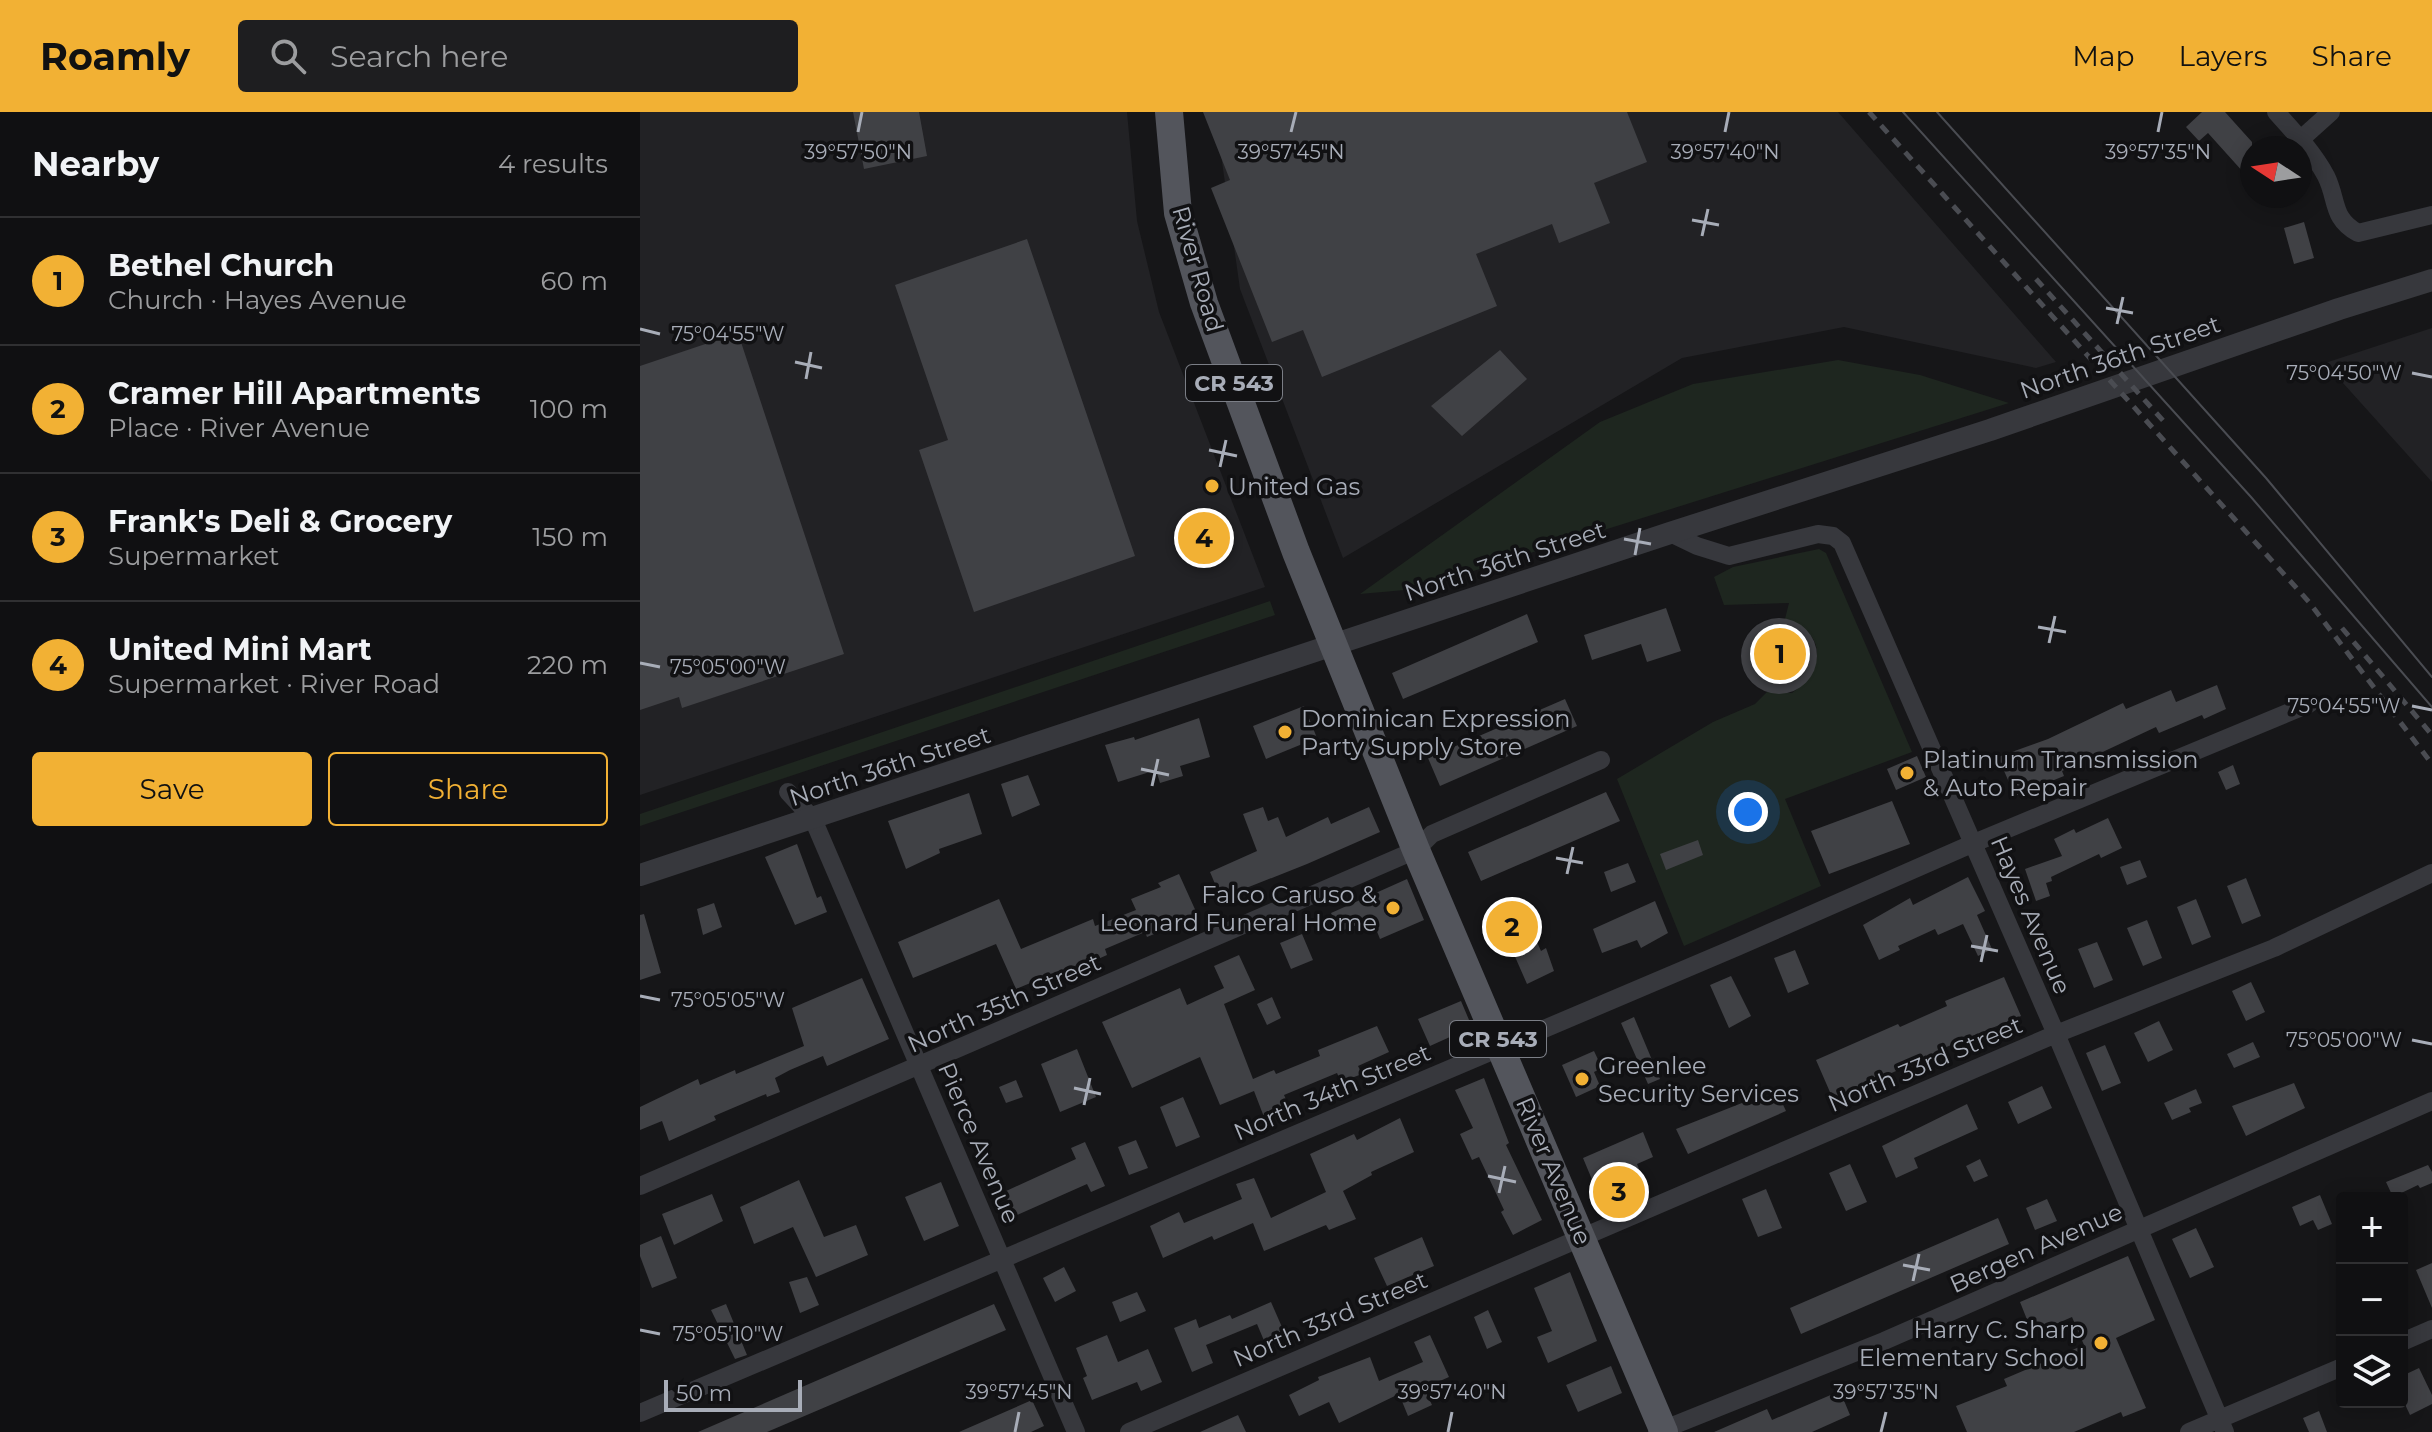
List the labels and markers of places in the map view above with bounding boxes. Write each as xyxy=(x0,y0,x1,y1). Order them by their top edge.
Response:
place label: United Gas xyxy=(1228,472,1360,501)
marker: United Gas xyxy=(1203,477,1221,495)
pin: 4 xyxy=(1178,508,1230,568)
pin: 1 xyxy=(1754,624,1806,684)
place label: Dominican Expression Party Supply Store xyxy=(1301,704,1570,761)
marker: Dominican Expression Party Supply Store xyxy=(1276,723,1294,741)
place label: Platinum Transmission & Auto Repair xyxy=(1923,745,2198,802)
marker: Platinum Transmission & Auto Repair xyxy=(1898,764,1916,782)
place label: Falco Caruso & Leonard Funeral Home xyxy=(1100,880,1377,937)
pin: 2 xyxy=(1486,897,1538,957)
marker: Falco Caruso & Leonard Funeral Home xyxy=(1384,899,1402,917)
place label: Greenlee Security Services xyxy=(1598,1051,1799,1108)
marker: Greenlee Security Services xyxy=(1573,1070,1591,1088)
pin: 3 xyxy=(1593,1162,1645,1222)
place label: Harry C. Sharp Elementary School xyxy=(1859,1315,2085,1372)
marker: Harry C. Sharp Elementary School xyxy=(2092,1334,2110,1352)

